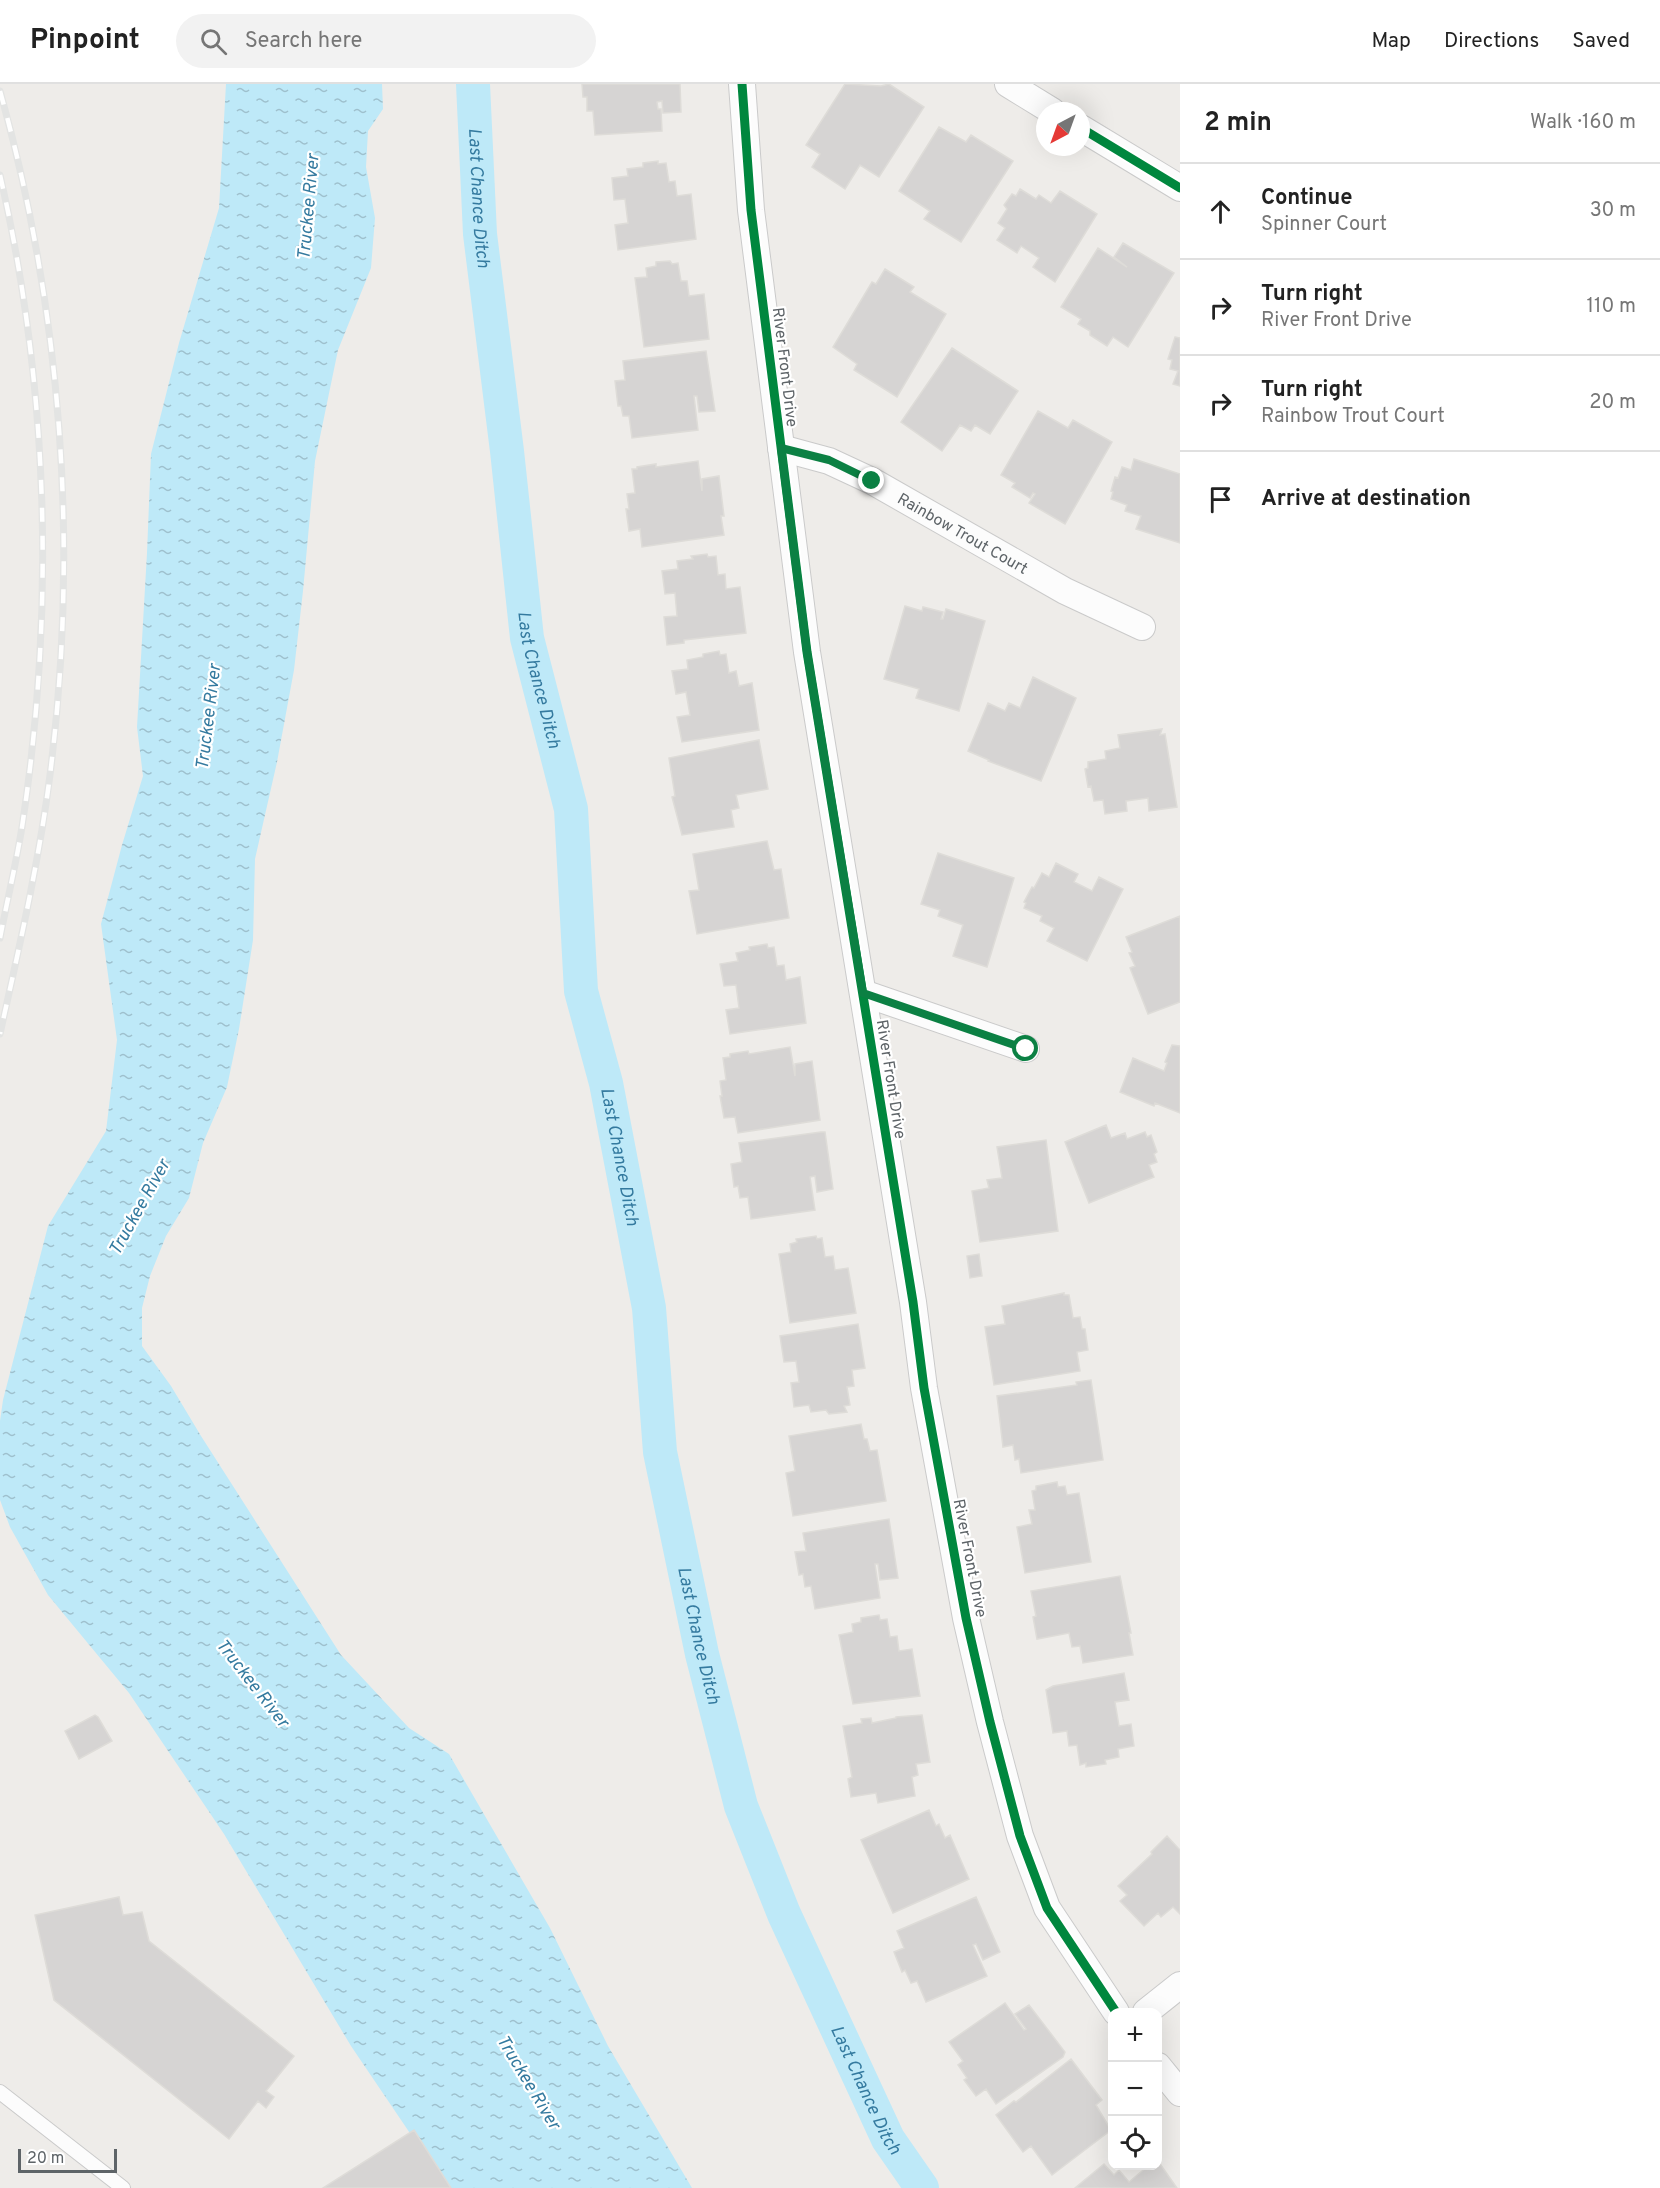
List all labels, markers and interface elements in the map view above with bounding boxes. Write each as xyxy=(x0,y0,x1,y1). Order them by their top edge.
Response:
search box xyxy=(176,14,596,68)
text: Pinpoint xyxy=(30,23,140,59)
icon: search xyxy=(197,25,230,58)
text: Search here xyxy=(245,28,362,55)
text: Map xyxy=(1371,28,1411,55)
text: Directions xyxy=(1444,28,1539,55)
text: Saved xyxy=(1572,28,1630,55)
north arrow xyxy=(1036,102,1090,156)
text: 2 min xyxy=(1204,107,1272,140)
text: Walk · 160 m xyxy=(1530,110,1636,136)
water label: Last Chance Ditch xyxy=(462,127,494,270)
water label: Truckee River xyxy=(293,151,326,261)
text: Continue xyxy=(1261,185,1352,212)
icon: ahead xyxy=(1204,195,1237,228)
text: 30 m xyxy=(1590,198,1636,224)
text: Spinner Court xyxy=(1261,212,1387,238)
text: Turn right xyxy=(1261,281,1363,308)
icon: right xyxy=(1204,291,1237,324)
text: 110 m xyxy=(1587,294,1636,320)
street label: River Front Drive xyxy=(767,306,801,428)
text: River Front Drive xyxy=(1261,308,1412,334)
text: Turn right xyxy=(1261,377,1363,404)
icon: right xyxy=(1204,387,1237,420)
text: 20 m xyxy=(1589,390,1636,416)
text: Rainbow Trout Court xyxy=(1261,404,1445,430)
route end xyxy=(858,467,884,493)
icon: arrive xyxy=(1204,483,1237,516)
text: Arrive at destination xyxy=(1261,486,1471,513)
street label: Rainbow Trout Court xyxy=(893,490,1031,580)
water label: Last Chance Ditch xyxy=(511,610,565,751)
water label: Truckee River xyxy=(192,661,228,771)
street label: River Front Drive xyxy=(871,1018,909,1140)
route start xyxy=(1012,1035,1038,1061)
water label: Last Chance Ditch xyxy=(594,1086,643,1228)
water label: Truckee River xyxy=(104,1154,177,1260)
street label: River Front Drive xyxy=(948,1497,990,1619)
water label: Last Chance Ditch xyxy=(671,1565,724,1707)
water label: Truckee River xyxy=(210,1635,295,1735)
map controls xyxy=(1108,2008,1162,2170)
button: + xyxy=(1108,2008,1162,2062)
water label: Last Chance Ditch xyxy=(824,2022,906,2160)
water label: Truckee River xyxy=(490,2031,566,2136)
button: − xyxy=(1108,2062,1162,2116)
button: locate xyxy=(1108,2116,1162,2170)
scale bar xyxy=(18,2146,117,2174)
text: 20 m xyxy=(27,2149,64,2169)

